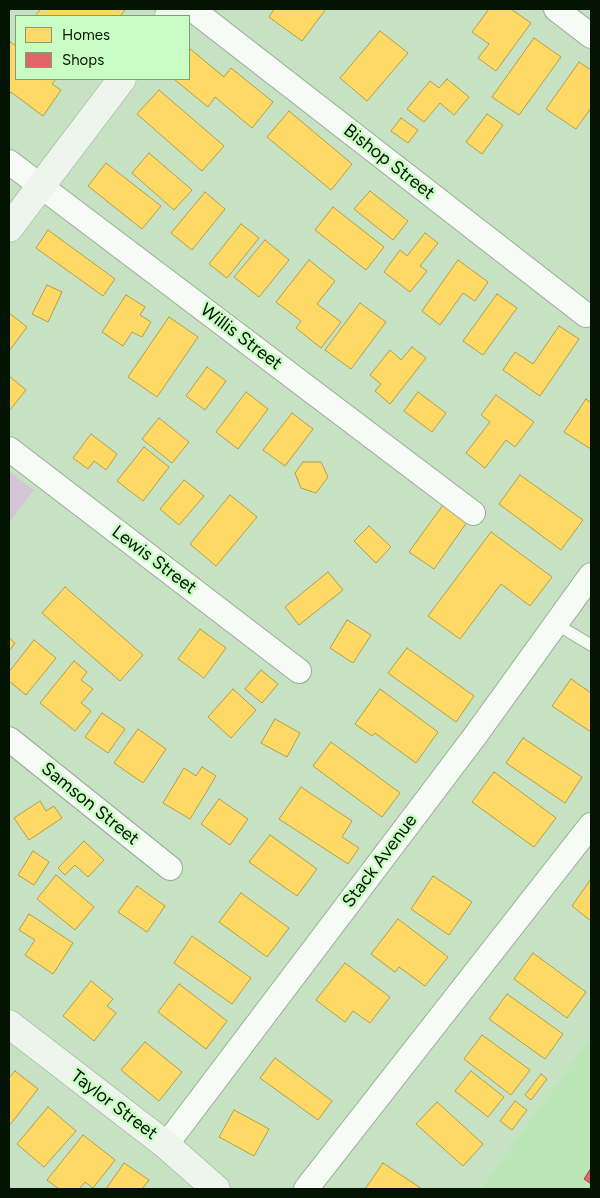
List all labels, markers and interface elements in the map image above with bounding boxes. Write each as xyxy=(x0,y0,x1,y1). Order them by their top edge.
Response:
legend xyxy=(15,15,190,80)
text: Homes xyxy=(62,26,110,44)
text: Shops xyxy=(62,51,104,69)
street label: Bishop Street xyxy=(339,120,439,204)
street label: Willis Street xyxy=(196,299,286,375)
street label: Lewis Street xyxy=(107,521,201,599)
street label: Samson Street xyxy=(37,758,143,850)
street label: Stack Avenue xyxy=(338,810,422,912)
street label: Taylor Street xyxy=(67,1065,161,1145)

